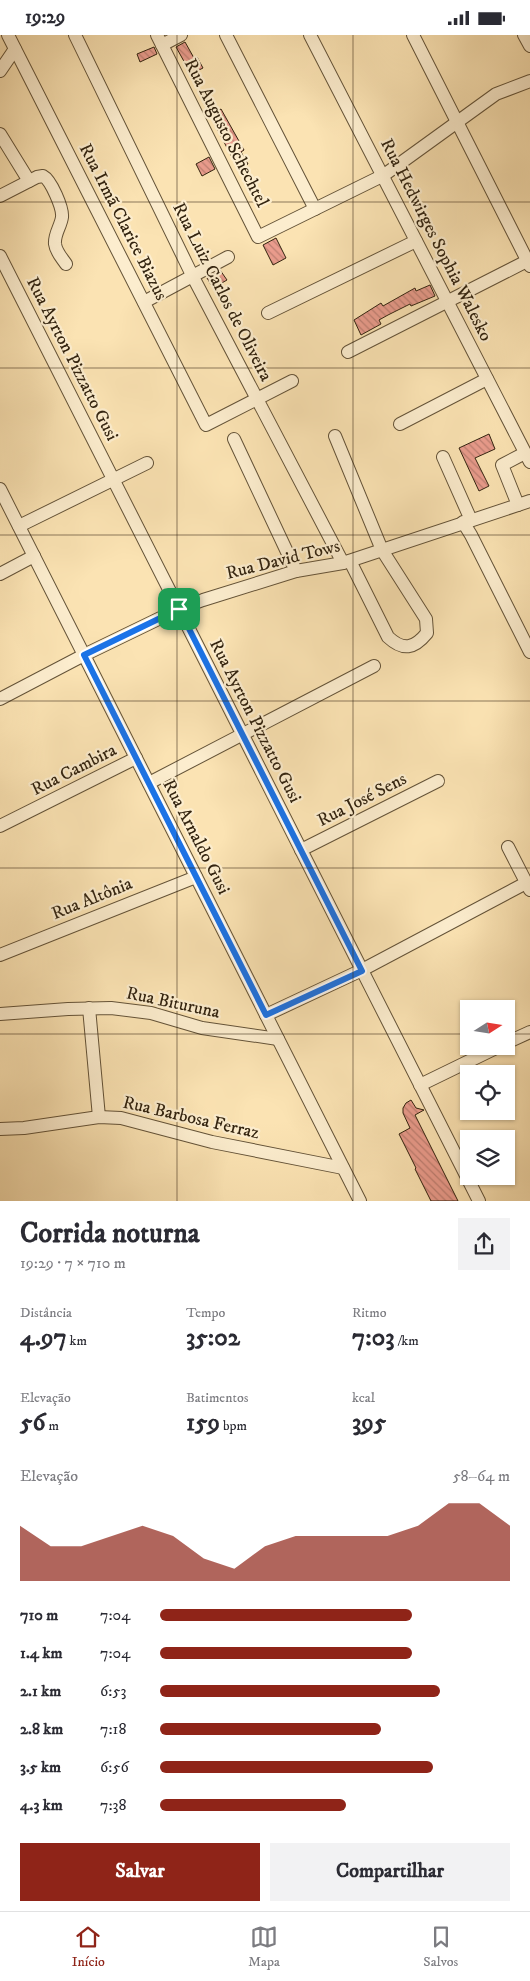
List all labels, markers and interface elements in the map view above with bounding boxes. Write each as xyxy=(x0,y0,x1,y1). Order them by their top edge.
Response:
text: 19:29 xyxy=(25,6,65,29)
street label: Rua Augusto Schechtel xyxy=(179,55,273,212)
street label: Rua Hedwirges Sophia Walesko xyxy=(375,135,497,345)
street label: Rua Irmã Clarice Biazus xyxy=(74,140,172,304)
street label: Rua Luiz Carlos de Oliveira xyxy=(167,199,277,385)
street label: Rua Ayrton Pizzatto Gusi xyxy=(21,273,123,445)
street label: Rua David Tows xyxy=(224,535,342,585)
pin xyxy=(158,588,200,630)
icon: arrive xyxy=(165,595,193,623)
street label: Rua Ayrton Pizzatto Gusi xyxy=(204,635,306,807)
street label: Rua Cambira xyxy=(28,739,121,801)
street label: Rua José Sens xyxy=(314,768,410,832)
street label: Rua Arnaldo Gusi xyxy=(158,776,234,898)
street label: Rua Altônia xyxy=(48,873,136,925)
street label: Rua Bituruna xyxy=(124,982,222,1024)
north arrow xyxy=(460,1000,515,1055)
map controls xyxy=(460,1000,515,1185)
button: locate xyxy=(460,1065,515,1120)
street label: Rua Barbosa Ferraz xyxy=(121,1092,262,1144)
button: layers xyxy=(460,1130,515,1185)
text: Corrida noturna xyxy=(20,1216,200,1251)
button: share xyxy=(458,1218,510,1270)
text: 19:29 · 7 × 710 m xyxy=(20,1253,126,1273)
text: Distância xyxy=(20,1304,72,1322)
text: Tempo xyxy=(186,1304,225,1322)
text: Ritmo xyxy=(352,1304,387,1322)
text: 4.97 xyxy=(20,1322,67,1353)
text: 35:02 xyxy=(186,1322,240,1353)
text: 7:03 xyxy=(352,1322,394,1353)
text: km xyxy=(67,1332,87,1350)
text: /km xyxy=(394,1332,419,1350)
text: Elevação xyxy=(20,1389,71,1407)
text: Batimentos xyxy=(186,1389,248,1407)
text: kcal xyxy=(352,1389,375,1407)
text: 56 xyxy=(20,1407,45,1438)
text: 159 xyxy=(186,1407,220,1438)
text: 395 xyxy=(352,1407,386,1438)
text: m xyxy=(45,1417,59,1435)
text: bpm xyxy=(220,1417,247,1435)
text: Elevação xyxy=(20,1466,78,1486)
text: 58–64 m xyxy=(453,1466,510,1486)
text: 710 m xyxy=(20,1605,58,1625)
text: 7:04 xyxy=(100,1605,130,1625)
text: 1.4 km xyxy=(20,1643,62,1663)
text: 7:04 xyxy=(100,1643,130,1663)
text: 2.1 km xyxy=(20,1681,61,1701)
text: 6:53 xyxy=(100,1681,126,1701)
text: 2.8 km xyxy=(20,1719,63,1739)
text: 7:18 xyxy=(100,1719,126,1739)
text: 3.5 km xyxy=(20,1757,61,1777)
text: 6:56 xyxy=(100,1757,129,1777)
text: 4.3 km xyxy=(20,1795,63,1815)
text: 7:38 xyxy=(100,1795,127,1815)
button: Salvar xyxy=(20,1843,260,1901)
button: Compartilhar xyxy=(270,1843,510,1901)
tab: Início xyxy=(72,1923,105,1971)
tab: Mapa xyxy=(248,1923,280,1971)
tab: Salvos xyxy=(423,1923,458,1971)

